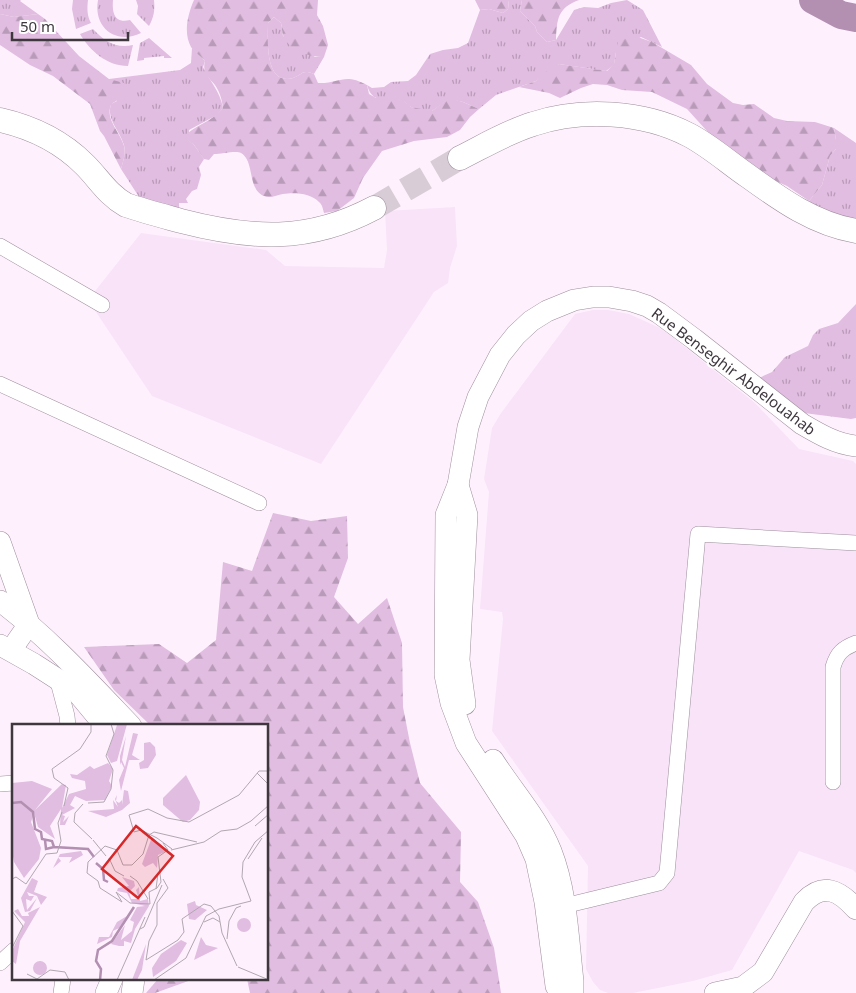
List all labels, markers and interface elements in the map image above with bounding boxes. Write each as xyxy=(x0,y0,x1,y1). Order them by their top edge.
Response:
scale bar xyxy=(12,10,129,42)
text: 50 m xyxy=(20,16,55,36)
street label: Rue Benseghir Abdelouahab xyxy=(648,303,820,439)
inset map xyxy=(12,724,269,980)

